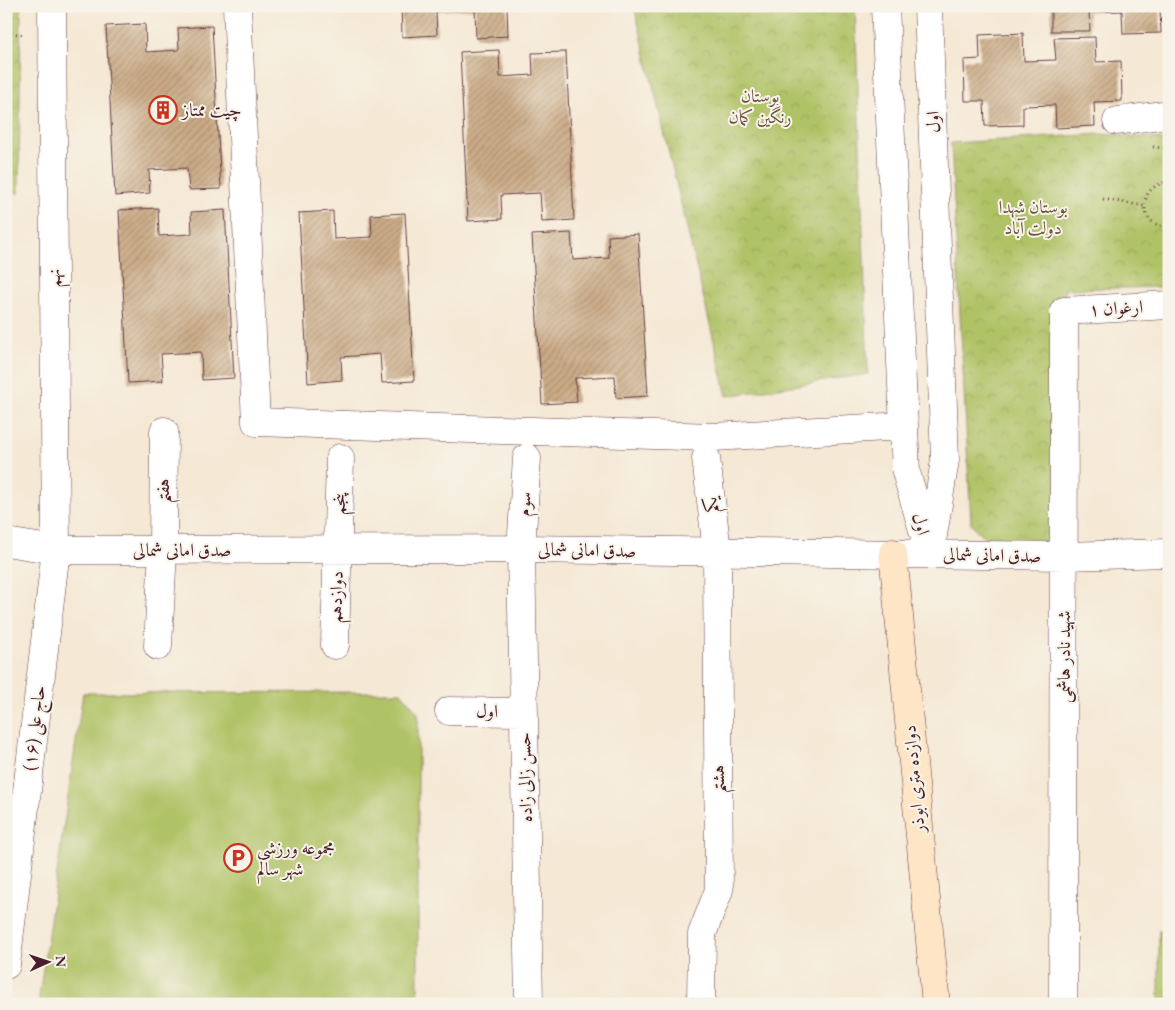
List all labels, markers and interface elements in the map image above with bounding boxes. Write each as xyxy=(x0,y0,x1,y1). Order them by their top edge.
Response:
park label: بوستان رنگین کمان xyxy=(728,84,792,128)
building icon: چیت ممتاز xyxy=(148,95,178,125)
place label: چیت ممتاز xyxy=(180,98,242,122)
street label: اول xyxy=(921,111,944,133)
park label: بوستان شهدا دولت آباد xyxy=(998,195,1068,239)
street label: نهم xyxy=(42,269,71,287)
street label: ارغوان ۱ xyxy=(1088,295,1144,320)
street label: هفتم xyxy=(151,478,181,504)
street label: سوم xyxy=(511,491,541,517)
street label: پنجم xyxy=(327,492,356,515)
street label: یکم xyxy=(698,494,729,514)
street label: اول xyxy=(907,510,936,538)
street label: صدق امانی شمالی xyxy=(538,537,636,562)
street label: صدق امانی شمالی xyxy=(133,538,231,561)
street label: صدق امانی شمالی xyxy=(943,542,1041,567)
street label: دوازدهم xyxy=(323,571,354,624)
street label: شهید نادر هاشمی xyxy=(1052,611,1076,703)
street label: حاج علی (۱۶) xyxy=(17,684,55,772)
street label: اول xyxy=(476,699,498,722)
street label: دوازده متری ابوذر xyxy=(897,724,930,836)
street label: حسن زالی زاده xyxy=(512,732,538,822)
street label: هشتم xyxy=(706,765,736,793)
place label: مجموعه ورزشی شهر سالم xyxy=(257,836,335,885)
parking icon: مجموعه ورزشی شهر سالم xyxy=(223,843,253,873)
north arrow xyxy=(22,938,72,988)
text: N xyxy=(52,955,70,968)

